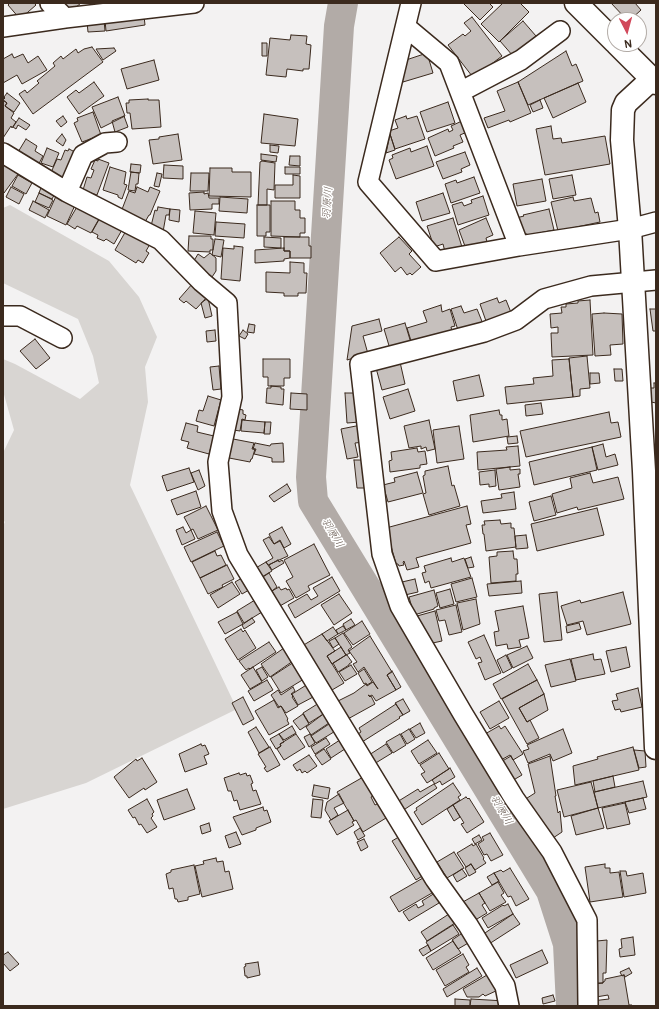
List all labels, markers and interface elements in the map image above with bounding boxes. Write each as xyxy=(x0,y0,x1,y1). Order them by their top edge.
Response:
north arrow xyxy=(607,12,647,52)
text: N xyxy=(624,37,633,50)
water label: 羽原川 xyxy=(320,186,336,220)
water label: 羽原川 xyxy=(318,515,346,551)
water label: 羽原川 xyxy=(487,792,515,828)

